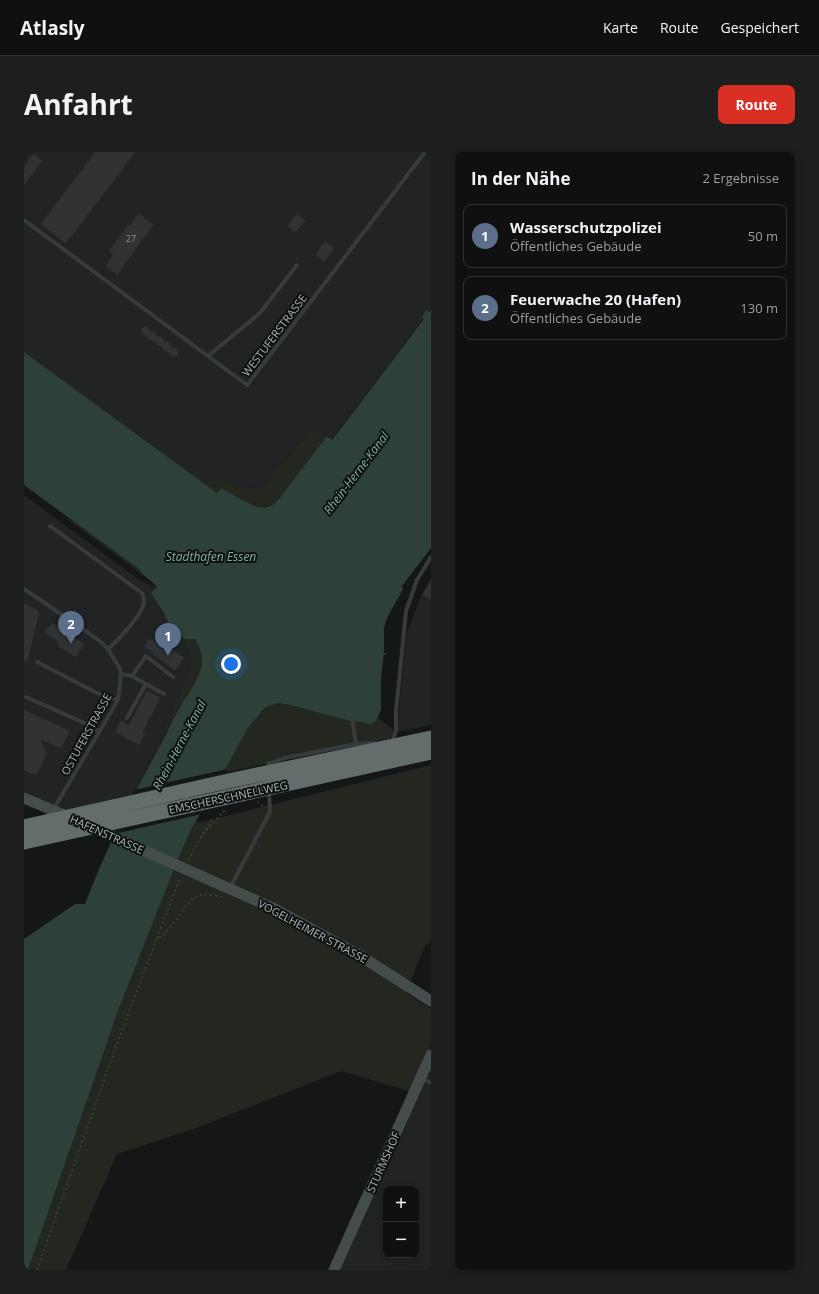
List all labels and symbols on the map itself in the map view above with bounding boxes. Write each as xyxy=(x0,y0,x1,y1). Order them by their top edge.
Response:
house number: 27 xyxy=(126,232,136,245)
street label: WESTUFERSTRASSE xyxy=(238,291,310,379)
water label: Rhein-Herne-Kanal xyxy=(319,427,393,518)
water label: Stadthafen Essen xyxy=(166,548,256,565)
pin: 2 xyxy=(58,611,84,644)
pin: 1 xyxy=(155,623,181,656)
your location xyxy=(221,654,241,674)
street label: OSTUFERSTRASSE xyxy=(57,690,115,778)
water label: Rhein-Herne-Kanal xyxy=(148,696,210,793)
street label: EMSCHERSCHNELLWEG xyxy=(167,777,289,817)
street label: HAFENSTRASSE xyxy=(68,811,146,857)
street label: VOGELHEIMER STRASSE xyxy=(256,896,370,966)
street label: STURMSHOF xyxy=(363,1129,403,1195)

